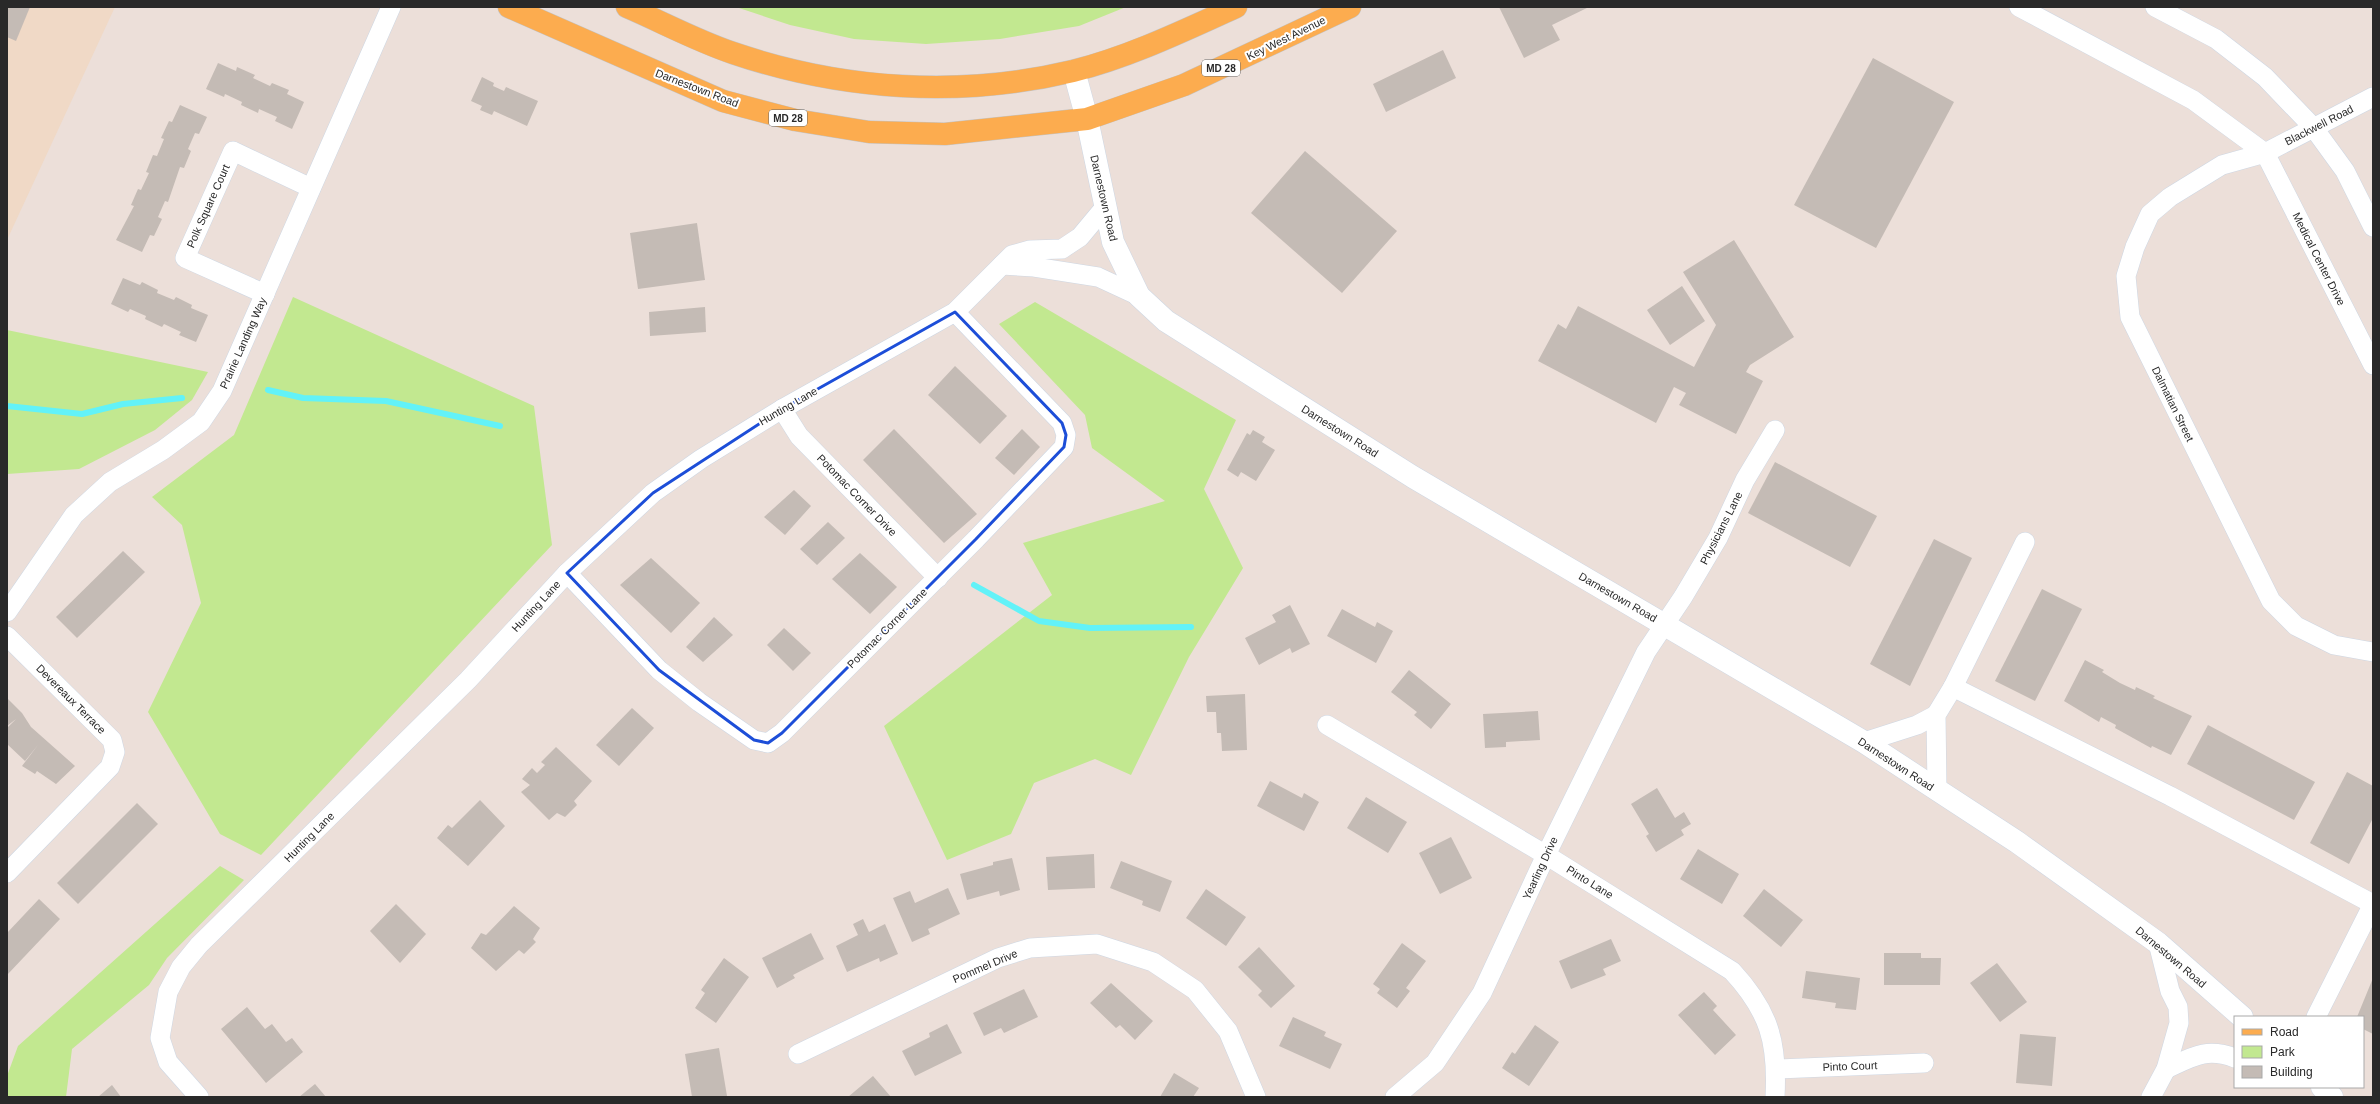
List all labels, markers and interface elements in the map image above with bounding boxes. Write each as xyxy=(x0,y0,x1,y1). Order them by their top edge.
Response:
street label: Key West Avenue xyxy=(1245,14,1327,62)
road number: MD 28 xyxy=(1202,60,1240,76)
street label: Darnestown Road xyxy=(654,67,740,109)
street label: Blackwell Road xyxy=(2283,103,2355,147)
road number: MD 28 xyxy=(769,110,807,126)
street label: Darnestown Road xyxy=(1088,154,1120,242)
street label: Polk Square Court xyxy=(184,162,232,250)
street label: Medical Center Drive xyxy=(2290,211,2348,307)
street label: Prairie Landing Way xyxy=(217,295,269,390)
street label: Dalmatian Street xyxy=(2150,365,2196,443)
street label: Hunting Lane xyxy=(757,384,819,428)
street label: Darnestown Road xyxy=(1299,403,1381,459)
street label: Potomac Corner Drive xyxy=(815,452,899,538)
street label: Physicians Lane xyxy=(1697,490,1745,566)
street label: Darnestown Road xyxy=(1577,570,1659,624)
street label: Hunting Lane xyxy=(509,578,563,634)
street label: Potomac Corner Lane xyxy=(845,586,929,670)
street label: Devereaux Terrace xyxy=(34,662,108,736)
street label: Darnestown Road xyxy=(1856,735,1936,793)
street label: Hunting Lane xyxy=(282,810,336,864)
street label: Yearling Drive xyxy=(1520,835,1560,901)
street label: Pinto Lane xyxy=(1565,863,1615,901)
street label: Darnestown Road xyxy=(2133,924,2209,990)
street label: Pommel Drive xyxy=(951,947,1019,985)
legend xyxy=(2234,1016,2364,1088)
text: Road xyxy=(2270,1025,2299,1039)
text: Park xyxy=(2270,1045,2296,1059)
street label: Pinto Court xyxy=(1822,1059,1878,1073)
text: Building xyxy=(2270,1065,2313,1079)

